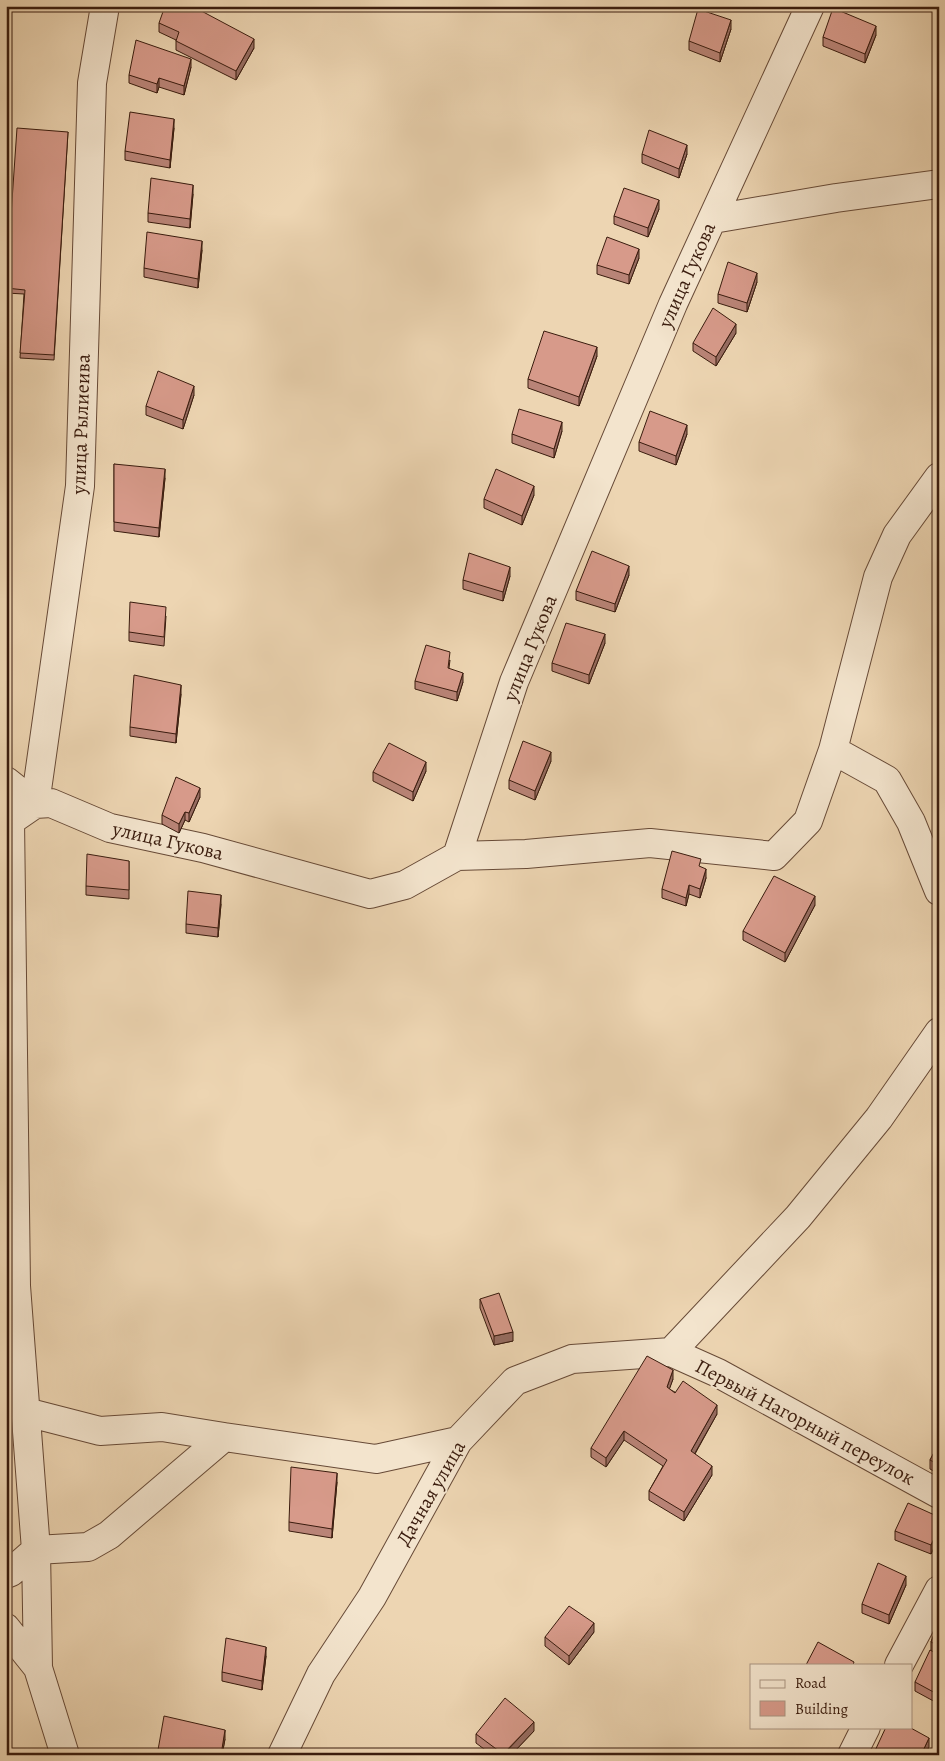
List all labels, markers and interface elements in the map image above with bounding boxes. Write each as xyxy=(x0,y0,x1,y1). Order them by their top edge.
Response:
street label: улица Гукова xyxy=(651,217,723,333)
street label: улица Рылиеива xyxy=(65,353,97,496)
street label: улица Гукова xyxy=(496,590,564,706)
street label: улица Гукова xyxy=(109,815,227,867)
street label: Первый Нагорный переулок xyxy=(690,1353,920,1491)
street label: Дачная улица xyxy=(390,1435,472,1550)
legend xyxy=(750,1664,912,1728)
text: Road xyxy=(795,1673,827,1693)
text: Building xyxy=(795,1699,848,1719)

